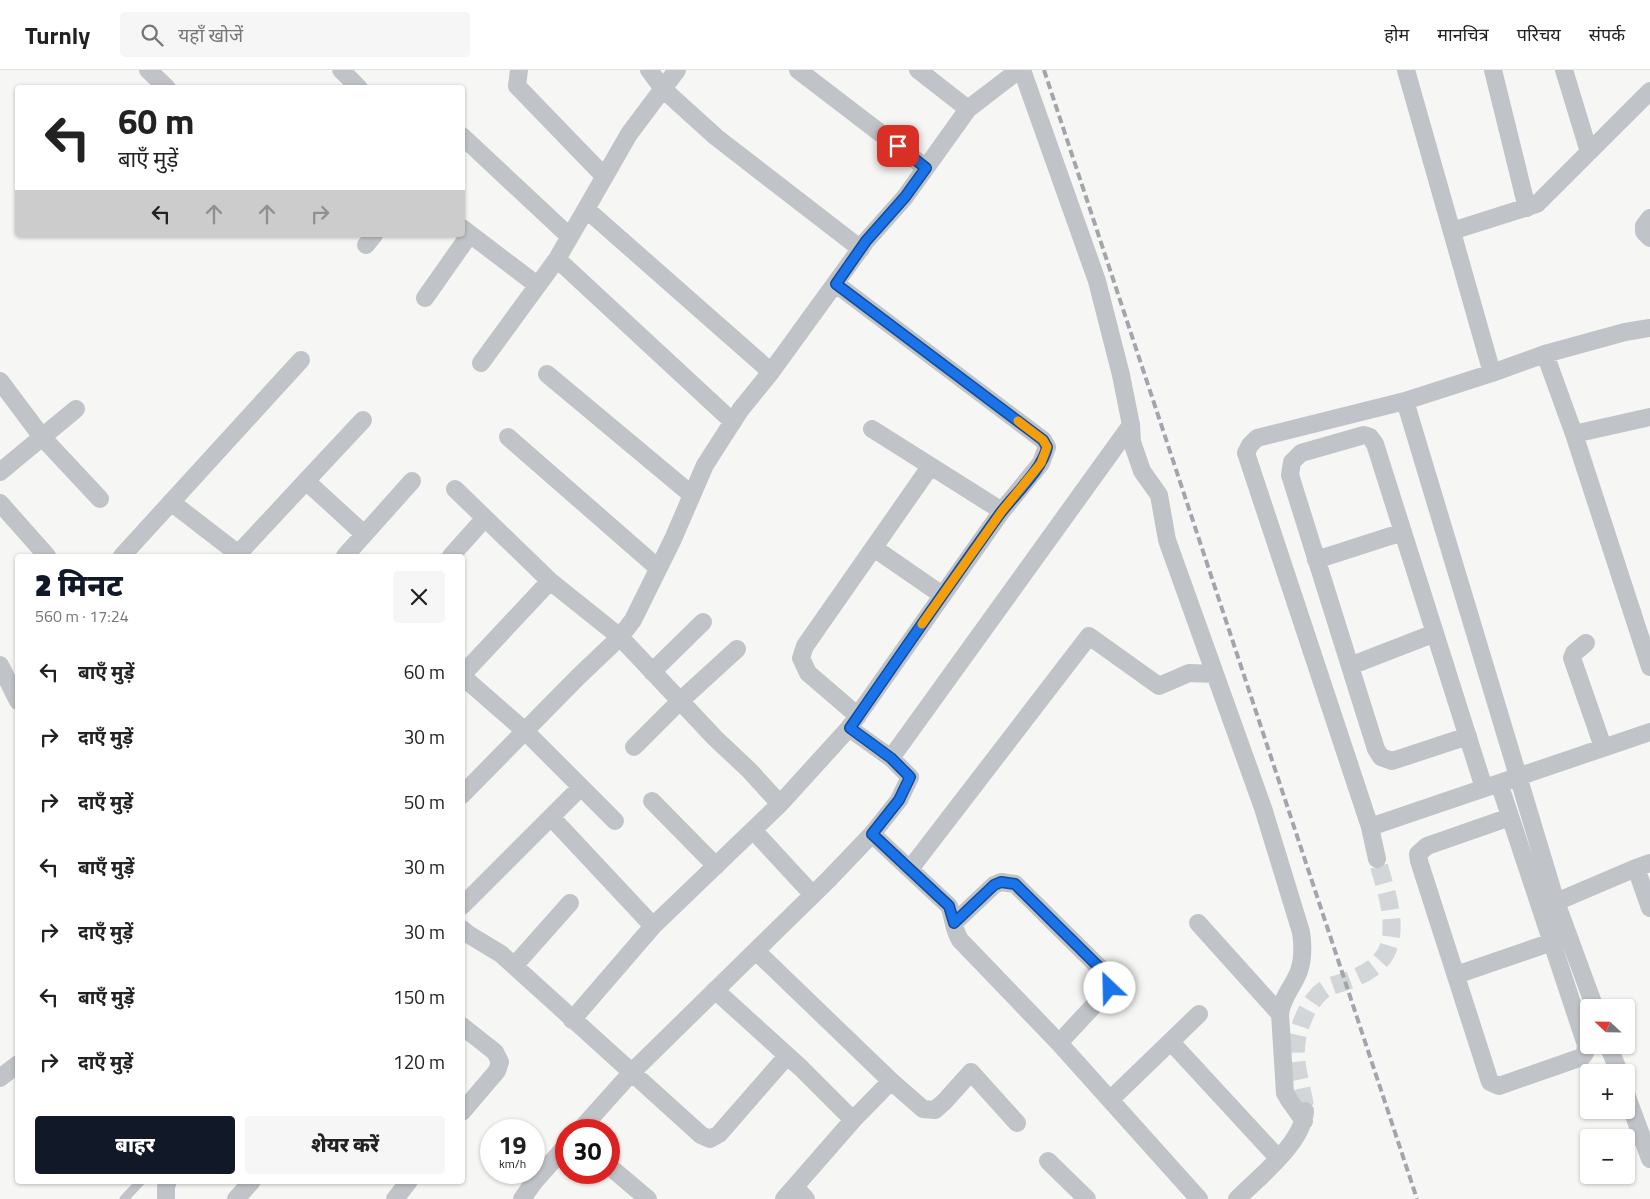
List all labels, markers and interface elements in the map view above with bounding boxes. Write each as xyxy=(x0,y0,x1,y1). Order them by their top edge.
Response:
search box xyxy=(120,12,470,57)
text: Turnly xyxy=(25,17,90,53)
text: यहाँ खोजें xyxy=(178,20,243,49)
icon: search xyxy=(138,21,166,49)
text: होम xyxy=(1384,21,1409,48)
text: मानचित्र xyxy=(1437,21,1489,48)
text: परिचय xyxy=(1517,21,1561,48)
text: संपर्क xyxy=(1589,21,1625,48)
text: 60 m xyxy=(118,94,194,148)
icon: left xyxy=(35,105,100,170)
pin xyxy=(877,125,919,167)
icon: arrive xyxy=(884,132,912,160)
text: बाएँ मुड़ें xyxy=(118,142,178,176)
icon: left xyxy=(147,200,175,228)
icon: ahead xyxy=(200,200,228,228)
icon: ahead xyxy=(253,200,281,228)
icon: right xyxy=(306,200,334,228)
text: 2 मिनट xyxy=(35,562,123,608)
button: close xyxy=(393,571,445,623)
text: 560 m · 17:24 xyxy=(35,604,129,628)
text: बाएँ मुड़ें xyxy=(78,657,134,686)
text: 60 m xyxy=(404,657,445,686)
icon: left xyxy=(35,658,63,686)
text: दाएँ मुड़ें xyxy=(78,722,133,751)
text: 30 m xyxy=(404,722,445,751)
icon: right xyxy=(35,723,63,751)
text: दाएँ मुड़ें xyxy=(78,787,133,816)
text: 50 m xyxy=(404,787,445,816)
icon: right xyxy=(35,788,63,816)
text: बाएँ मुड़ें xyxy=(78,852,134,881)
text: 30 m xyxy=(404,852,445,881)
icon: left xyxy=(35,853,63,881)
text: दाएँ मुड़ें xyxy=(78,917,133,946)
text: 30 m xyxy=(404,917,445,946)
icon: right xyxy=(35,918,63,946)
position arrow xyxy=(1083,961,1135,1013)
text: बाएँ मुड़ें xyxy=(78,982,134,1011)
text: 150 m xyxy=(393,982,445,1011)
icon: left xyxy=(35,983,63,1011)
north arrow xyxy=(1580,999,1635,1054)
map controls xyxy=(1580,999,1635,1184)
text: दाएँ मुड़ें xyxy=(78,1047,133,1076)
text: 120 m xyxy=(393,1047,445,1076)
icon: right xyxy=(35,1048,63,1076)
button: + xyxy=(1580,1064,1635,1119)
button: बाहर xyxy=(35,1116,235,1174)
button: शेयर करें xyxy=(245,1116,445,1174)
speed limit sign: 30 xyxy=(555,1119,620,1184)
text: 19 xyxy=(498,1126,527,1164)
button: − xyxy=(1580,1129,1635,1184)
text: km/h xyxy=(499,1154,526,1173)

